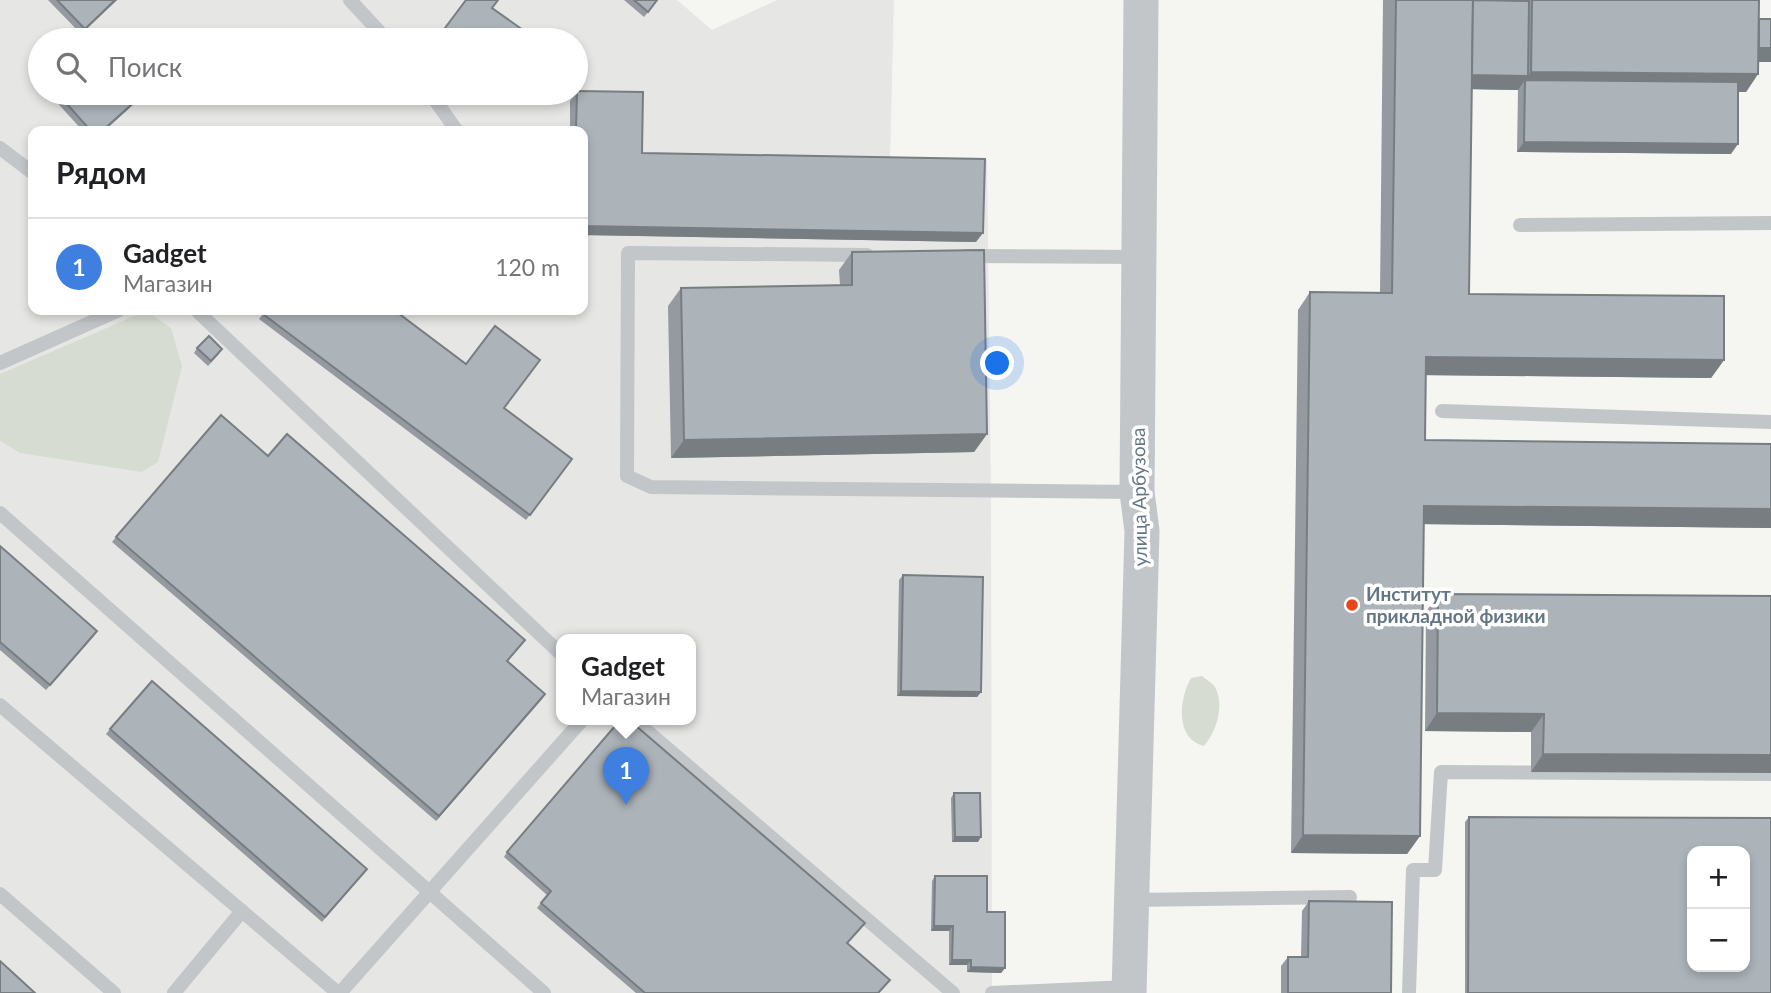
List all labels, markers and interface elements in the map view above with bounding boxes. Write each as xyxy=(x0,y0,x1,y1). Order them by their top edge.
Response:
search box xyxy=(28,28,588,105)
icon: search xyxy=(52,48,90,86)
text: Поиск xyxy=(108,51,182,83)
text: Рядом xyxy=(56,154,146,190)
text: Gadget xyxy=(123,237,207,269)
text: 1 xyxy=(72,253,86,281)
text: 120 m xyxy=(495,253,560,281)
text: Магазин xyxy=(123,269,213,297)
your location xyxy=(980,346,1014,380)
street label: улица Арбузова xyxy=(1126,427,1151,567)
place label: Институт прикладной физики xyxy=(1366,582,1545,627)
marker: Институт прикладной физики xyxy=(1344,597,1360,613)
popup xyxy=(556,634,696,725)
text: Gadget xyxy=(581,650,665,682)
text: Магазин xyxy=(581,682,671,710)
pin: 1 xyxy=(603,747,649,805)
map controls xyxy=(1687,846,1750,972)
button: + xyxy=(1687,846,1750,909)
button: − xyxy=(1687,909,1750,972)

